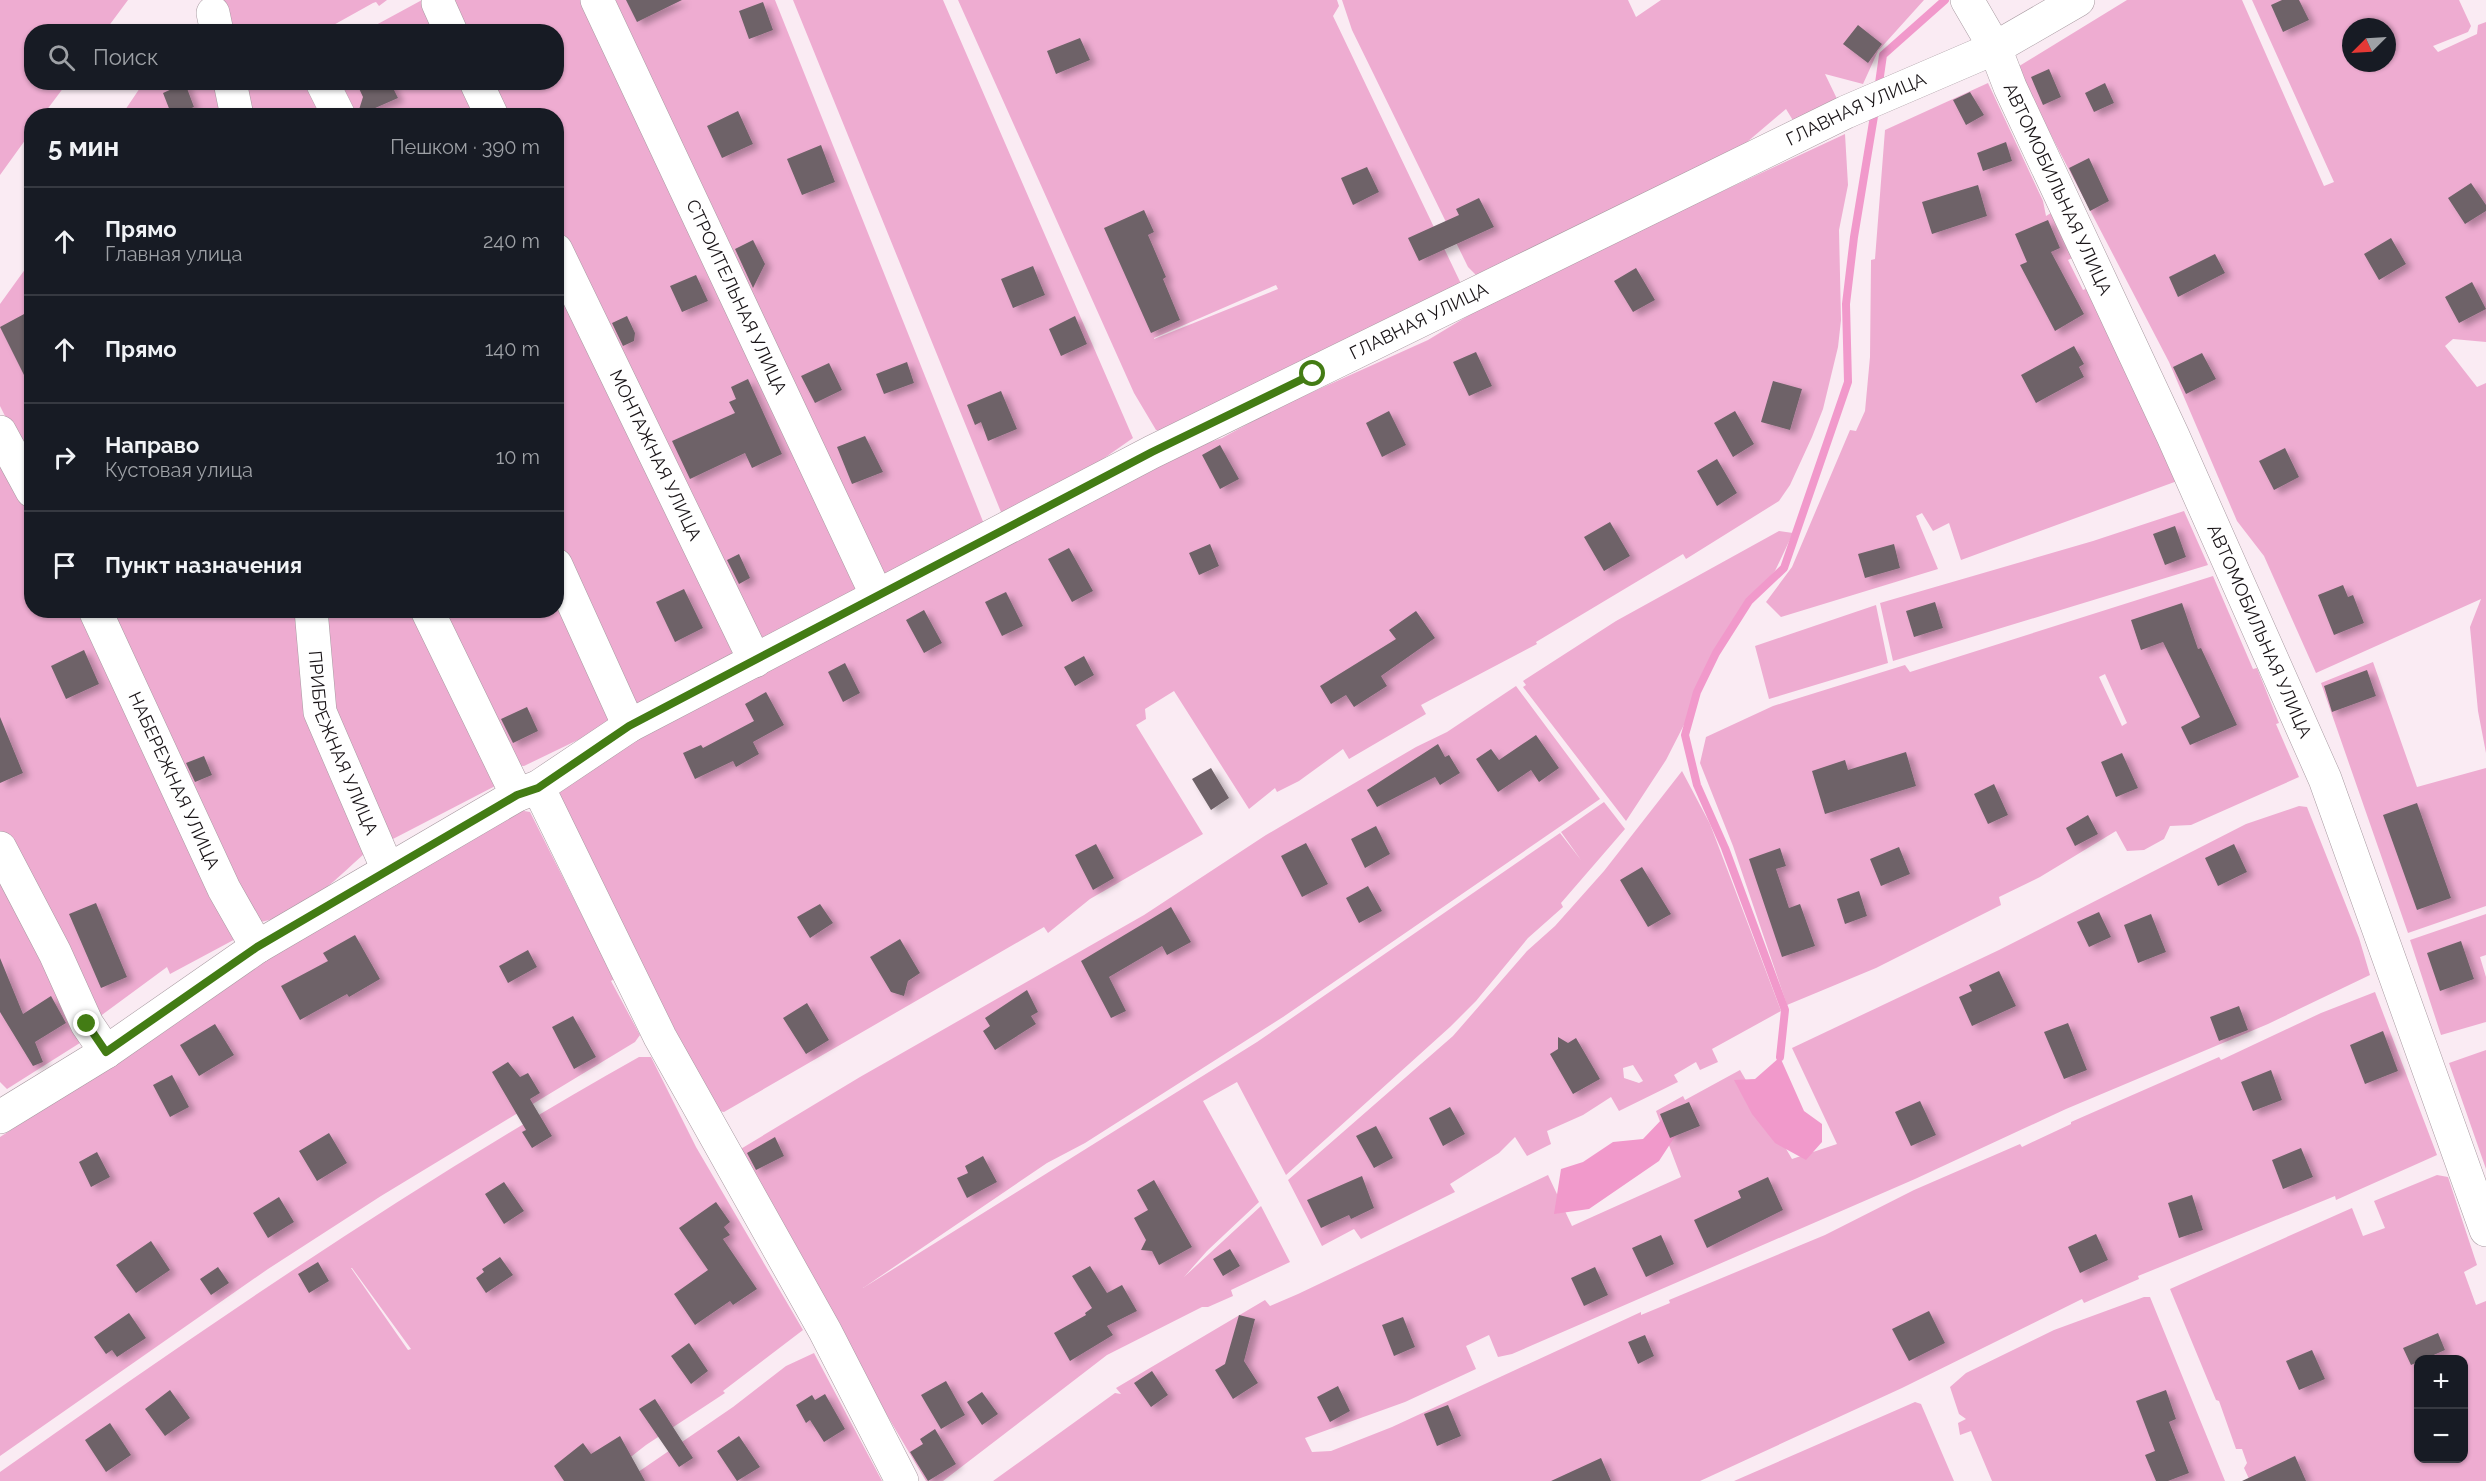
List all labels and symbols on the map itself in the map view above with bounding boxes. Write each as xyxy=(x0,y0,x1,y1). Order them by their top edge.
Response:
north arrow xyxy=(2342,18,2396,72)
street label: ГЛАВНАЯ УЛИЦА xyxy=(1782,68,1929,150)
street label: АВТОМОБИЛЬНАЯ УЛИЦА xyxy=(2000,79,2117,298)
street label: СТРОИТЕЛЬНАЯ УЛИЦА xyxy=(682,196,792,397)
street label: ГЛАВНАЯ УЛИЦА xyxy=(1346,278,1491,364)
route start xyxy=(1299,360,1325,386)
street label: МОНТАЖНАЯ УЛИЦА xyxy=(606,366,706,544)
street label: АВТОМОБИЛЬНАЯ УЛИЦА xyxy=(2203,521,2316,741)
street label: ПРИБРЕЖНАЯ УЛИЦА xyxy=(305,650,383,838)
street label: НАБЕРЕЖНАЯ УЛИЦА xyxy=(124,688,224,872)
route end xyxy=(73,1010,99,1036)

